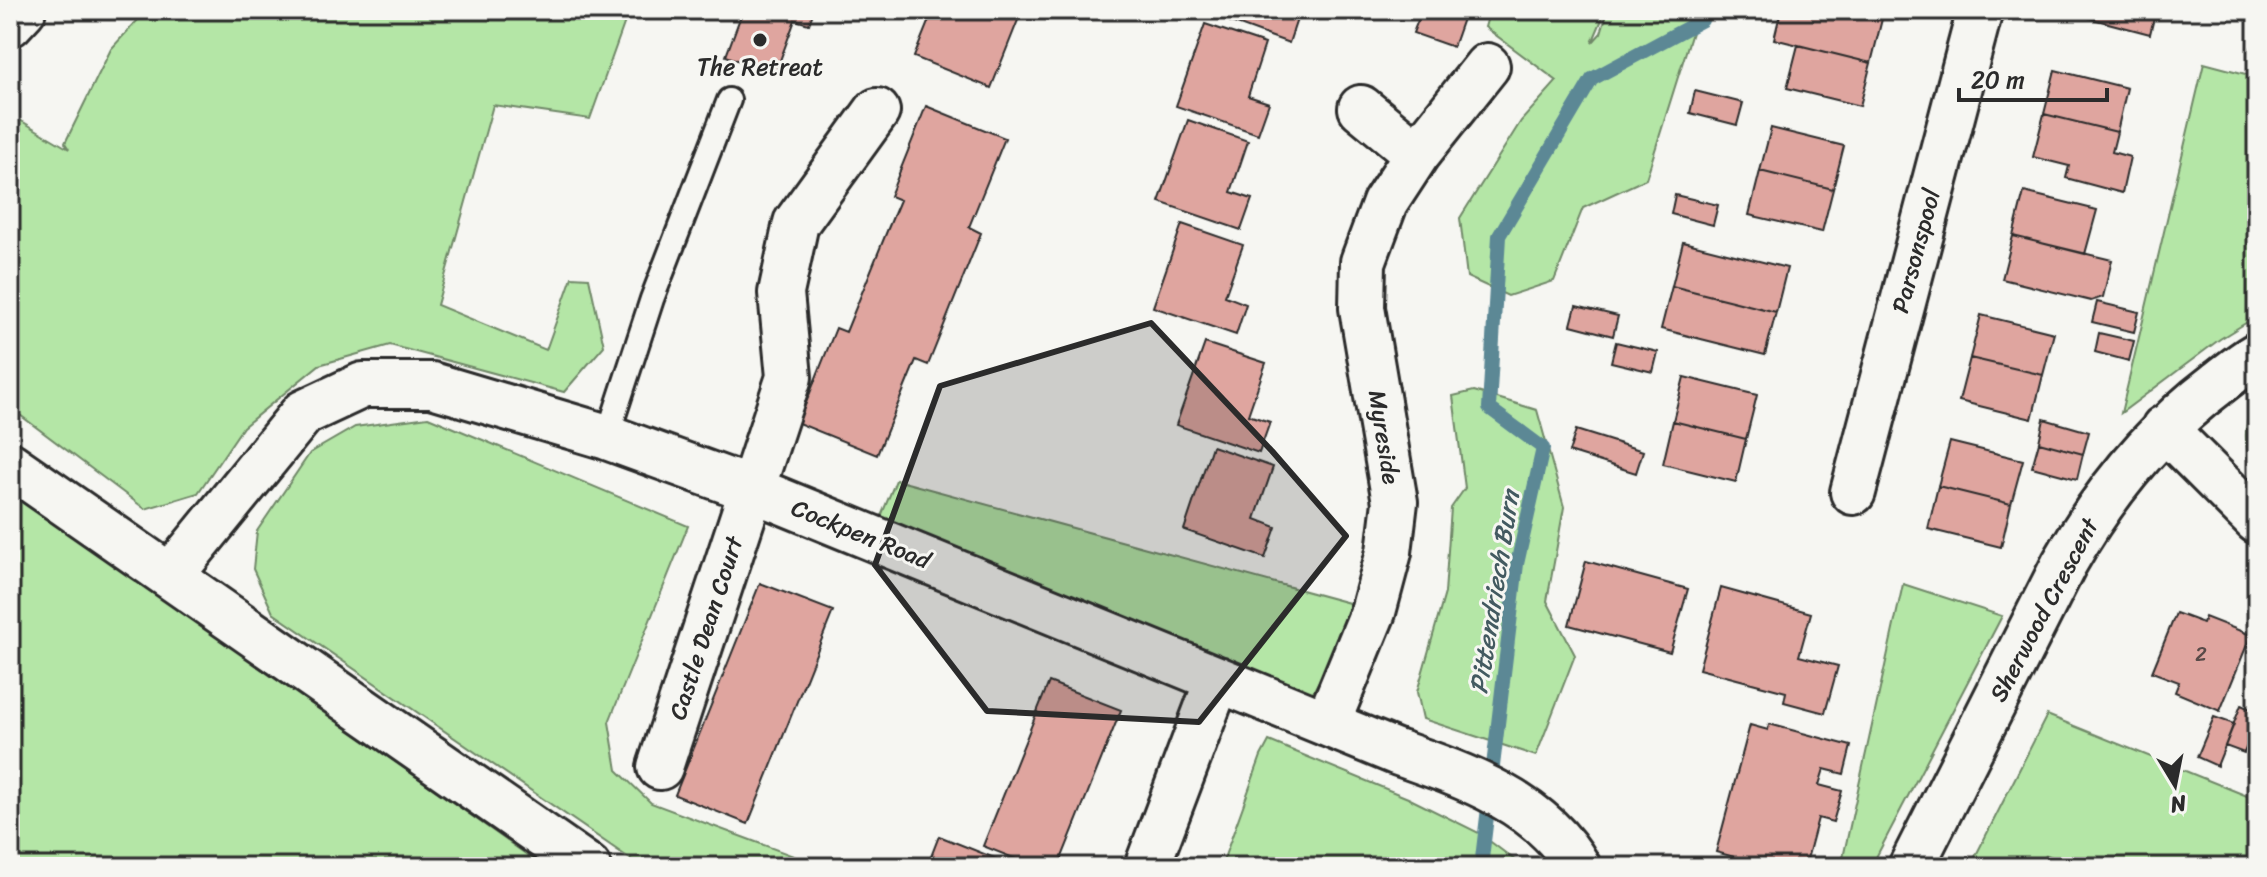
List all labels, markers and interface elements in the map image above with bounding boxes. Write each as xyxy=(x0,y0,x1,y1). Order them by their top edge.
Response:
marker: The Retreat xyxy=(751,31,769,49)
place label: The Retreat xyxy=(697,46,823,88)
scale bar xyxy=(1959,52,2107,102)
text: 20 m xyxy=(1971,59,2025,101)
street label: Parsonspool xyxy=(1879,183,1953,318)
street label: Myreside xyxy=(1356,387,1412,488)
water label: Pittendriech Burn xyxy=(1455,484,1533,697)
street label: Cockpen Road xyxy=(785,487,938,582)
street label: Sherwood Crescent xyxy=(1978,509,2111,710)
street label: Castle Dean Court xyxy=(657,530,756,725)
house number: 2 xyxy=(2195,637,2207,672)
north arrow xyxy=(2135,745,2215,825)
text: N xyxy=(2167,784,2190,825)

